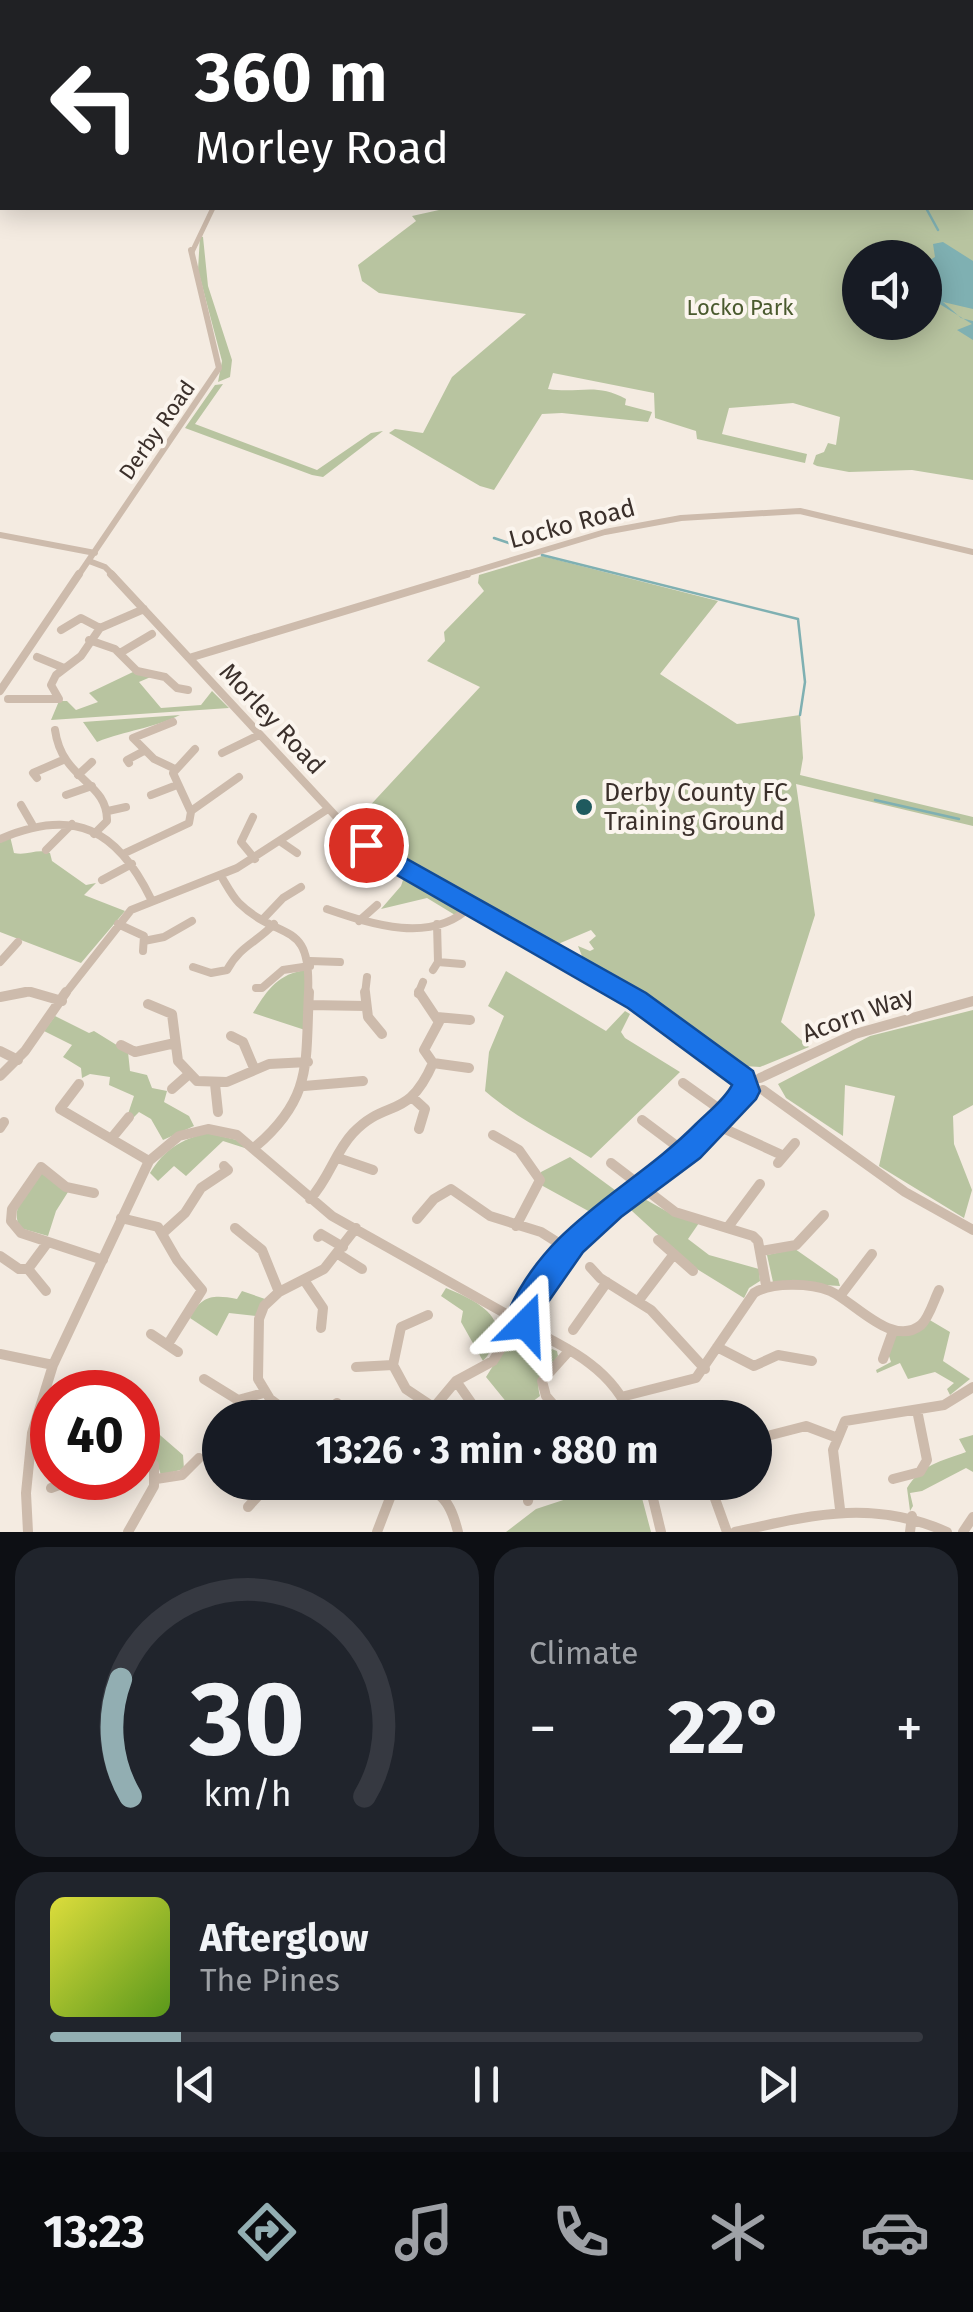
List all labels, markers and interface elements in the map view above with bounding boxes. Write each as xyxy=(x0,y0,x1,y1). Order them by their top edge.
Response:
text: 360 m xyxy=(195,36,388,120)
icon: left xyxy=(30,40,160,170)
text: Morley Road xyxy=(195,121,449,175)
map controls xyxy=(842,240,942,340)
button: sound xyxy=(842,240,942,340)
park label: Locko Park xyxy=(687,294,794,321)
street label: Derby Road xyxy=(113,375,201,485)
street label: Locko Road xyxy=(505,493,639,555)
street label: Morley Road xyxy=(213,657,331,781)
place label: Derby County FC Training Ground xyxy=(604,778,788,837)
marker: Derby County FC Training Ground xyxy=(573,796,595,818)
pin xyxy=(324,803,409,888)
icon: arrive xyxy=(339,818,394,873)
street label: Acorn Way xyxy=(798,981,919,1049)
position arrow xyxy=(474,1272,578,1376)
speed limit sign: 40 xyxy=(30,1370,160,1500)
text: 13:26 · 3 min · 880 m xyxy=(316,1427,658,1473)
text: Climate xyxy=(529,1634,638,1672)
text: 30 xyxy=(189,1657,304,1782)
text: 22° xyxy=(668,1683,784,1773)
text: − xyxy=(529,1696,557,1762)
text: + xyxy=(896,1696,923,1762)
text: km/h xyxy=(203,1773,291,1815)
text: Afterglow xyxy=(200,1915,368,1961)
text: The Pines xyxy=(200,1961,340,1999)
icon: previous xyxy=(168,2057,223,2112)
icon: pause xyxy=(459,2057,514,2112)
icon: next xyxy=(750,2057,805,2112)
icon: directions xyxy=(232,2197,302,2267)
icon: music xyxy=(389,2197,459,2267)
icon: phone xyxy=(546,2197,616,2267)
icon: climate xyxy=(703,2197,773,2267)
icon: car xyxy=(860,2197,930,2267)
text: 13:23 xyxy=(43,2205,145,2259)

